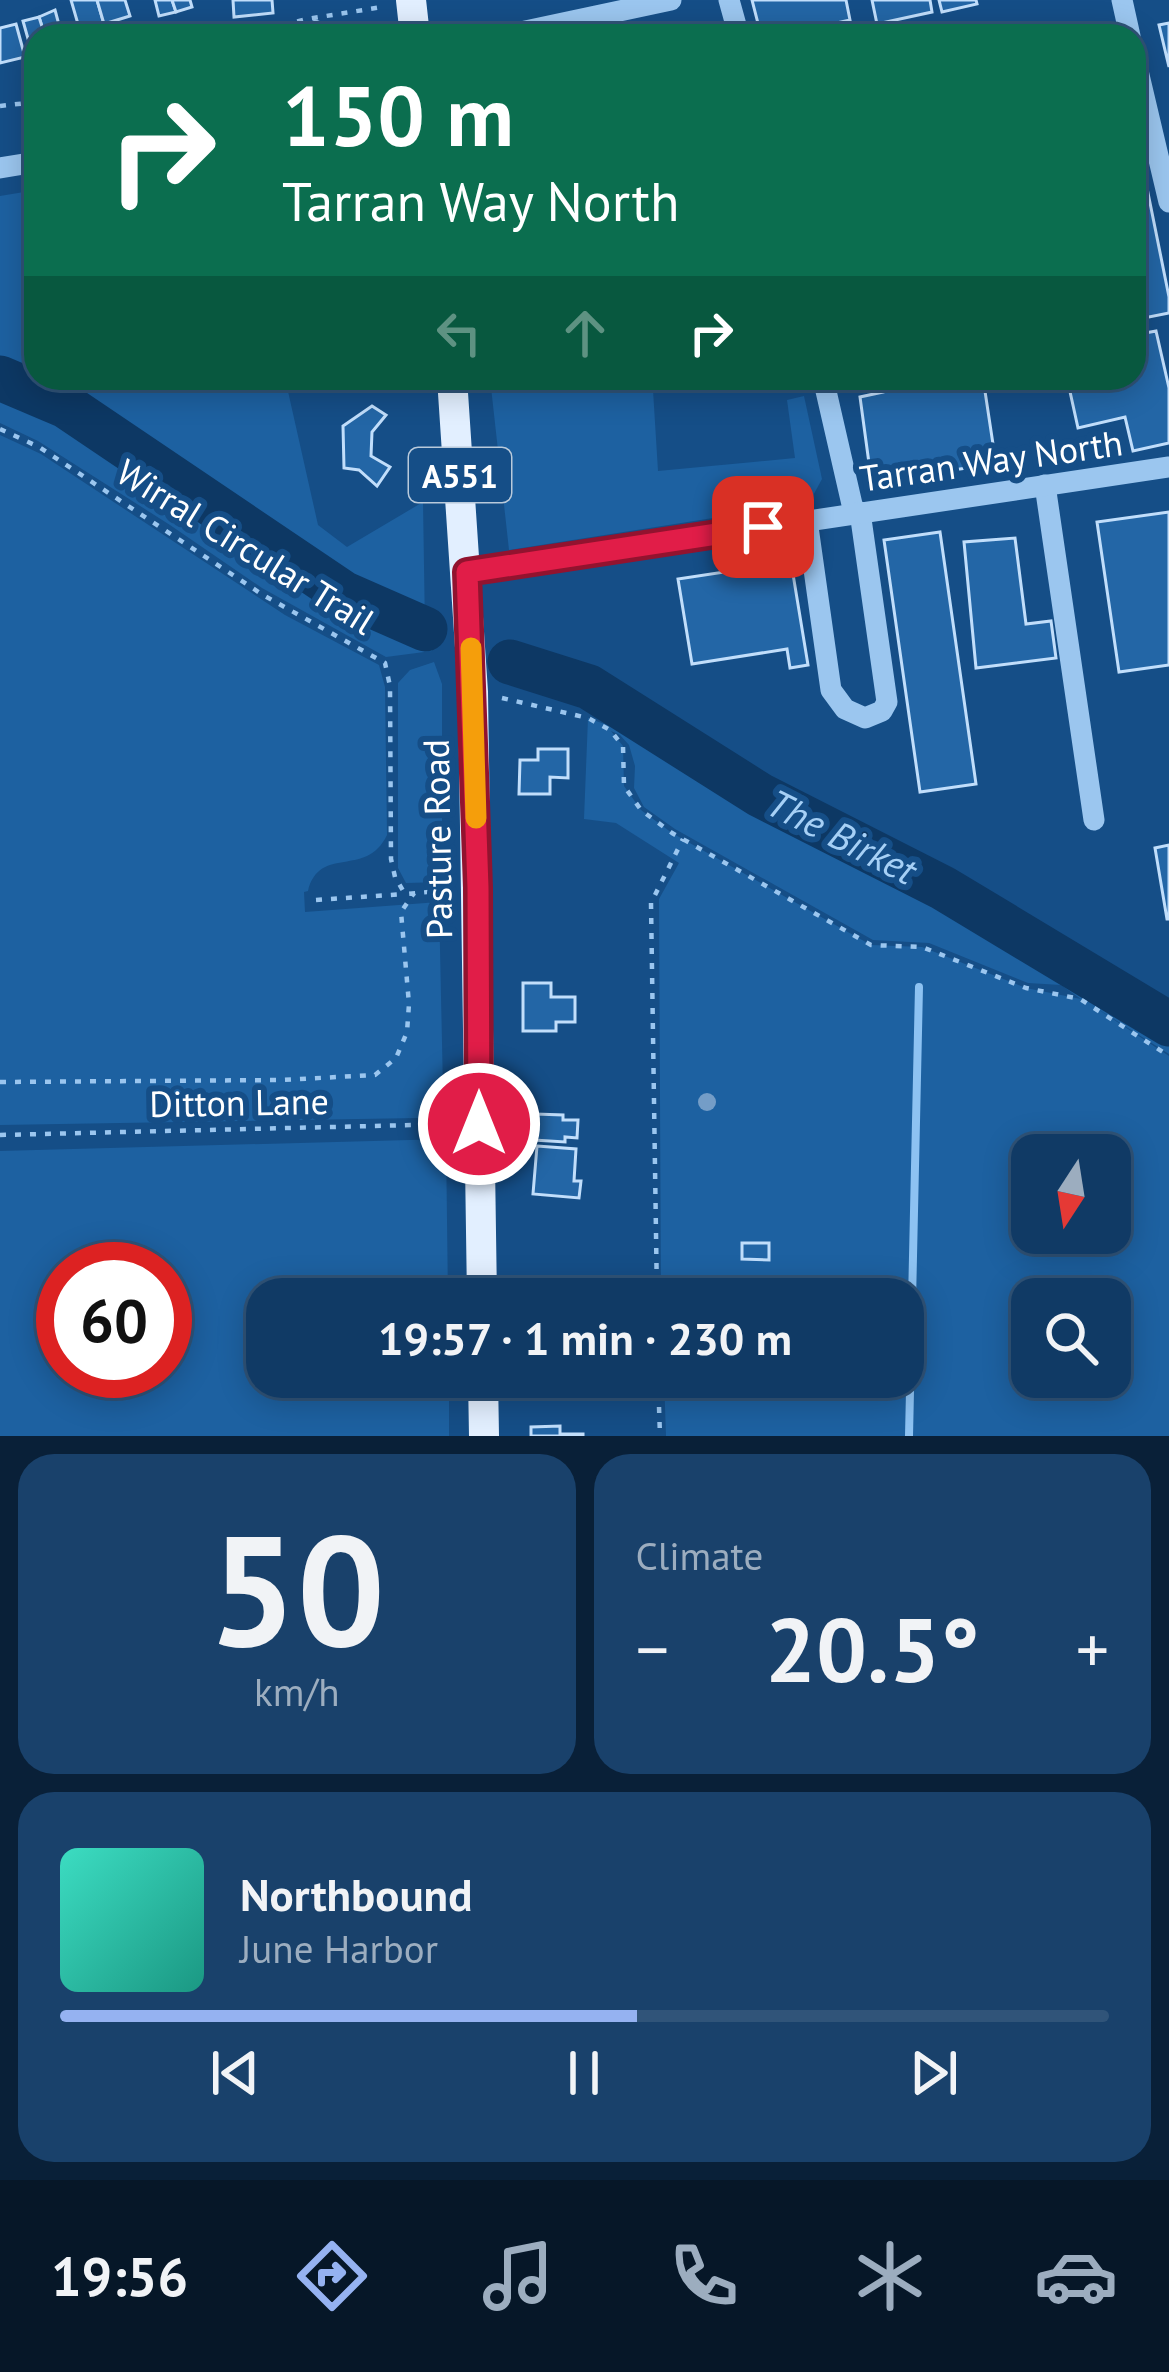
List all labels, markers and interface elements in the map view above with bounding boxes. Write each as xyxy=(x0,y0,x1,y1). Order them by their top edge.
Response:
text: 150 m xyxy=(282,60,514,169)
icon: right xyxy=(84,72,240,228)
text: Tarran Way North xyxy=(282,166,680,236)
icon: left xyxy=(426,300,492,366)
icon: ahead xyxy=(552,300,618,366)
icon: right xyxy=(678,300,744,366)
street label: Tarran Way North xyxy=(856,418,1126,502)
street label: Wirral Circular Trail xyxy=(108,448,384,644)
road number: A551 xyxy=(409,448,511,502)
pin xyxy=(712,476,814,578)
icon: arrive xyxy=(730,494,796,560)
street label: Pasture Road xyxy=(412,739,462,939)
water label: The Birket xyxy=(759,777,927,896)
position arrow xyxy=(416,1061,542,1187)
street label: Ditton Lane xyxy=(149,1077,329,1127)
north arrow xyxy=(1011,1134,1131,1254)
map controls xyxy=(1011,1134,1131,1398)
speed limit sign: 60 xyxy=(36,1242,192,1398)
button: search xyxy=(1011,1278,1131,1398)
text: 19:57 · 1 min · 230 m xyxy=(378,1309,792,1367)
text: 50 xyxy=(208,1487,385,1689)
text: Climate xyxy=(636,1530,763,1581)
text: 20.5° xyxy=(765,1590,980,1707)
text: − xyxy=(636,1606,669,1691)
text: + xyxy=(1076,1606,1109,1691)
text: km/h xyxy=(254,1666,340,1717)
text: Northbound xyxy=(240,1865,472,1923)
text: June Harbor xyxy=(240,1923,438,1974)
icon: previous xyxy=(202,2040,268,2106)
icon: pause xyxy=(551,2040,617,2106)
icon: next xyxy=(901,2040,967,2106)
icon: directions xyxy=(290,2234,374,2318)
icon: music xyxy=(476,2234,560,2318)
icon: phone xyxy=(662,2234,746,2318)
icon: climate xyxy=(848,2234,932,2318)
icon: car xyxy=(1034,2234,1118,2318)
text: 19:56 xyxy=(51,2241,188,2311)

